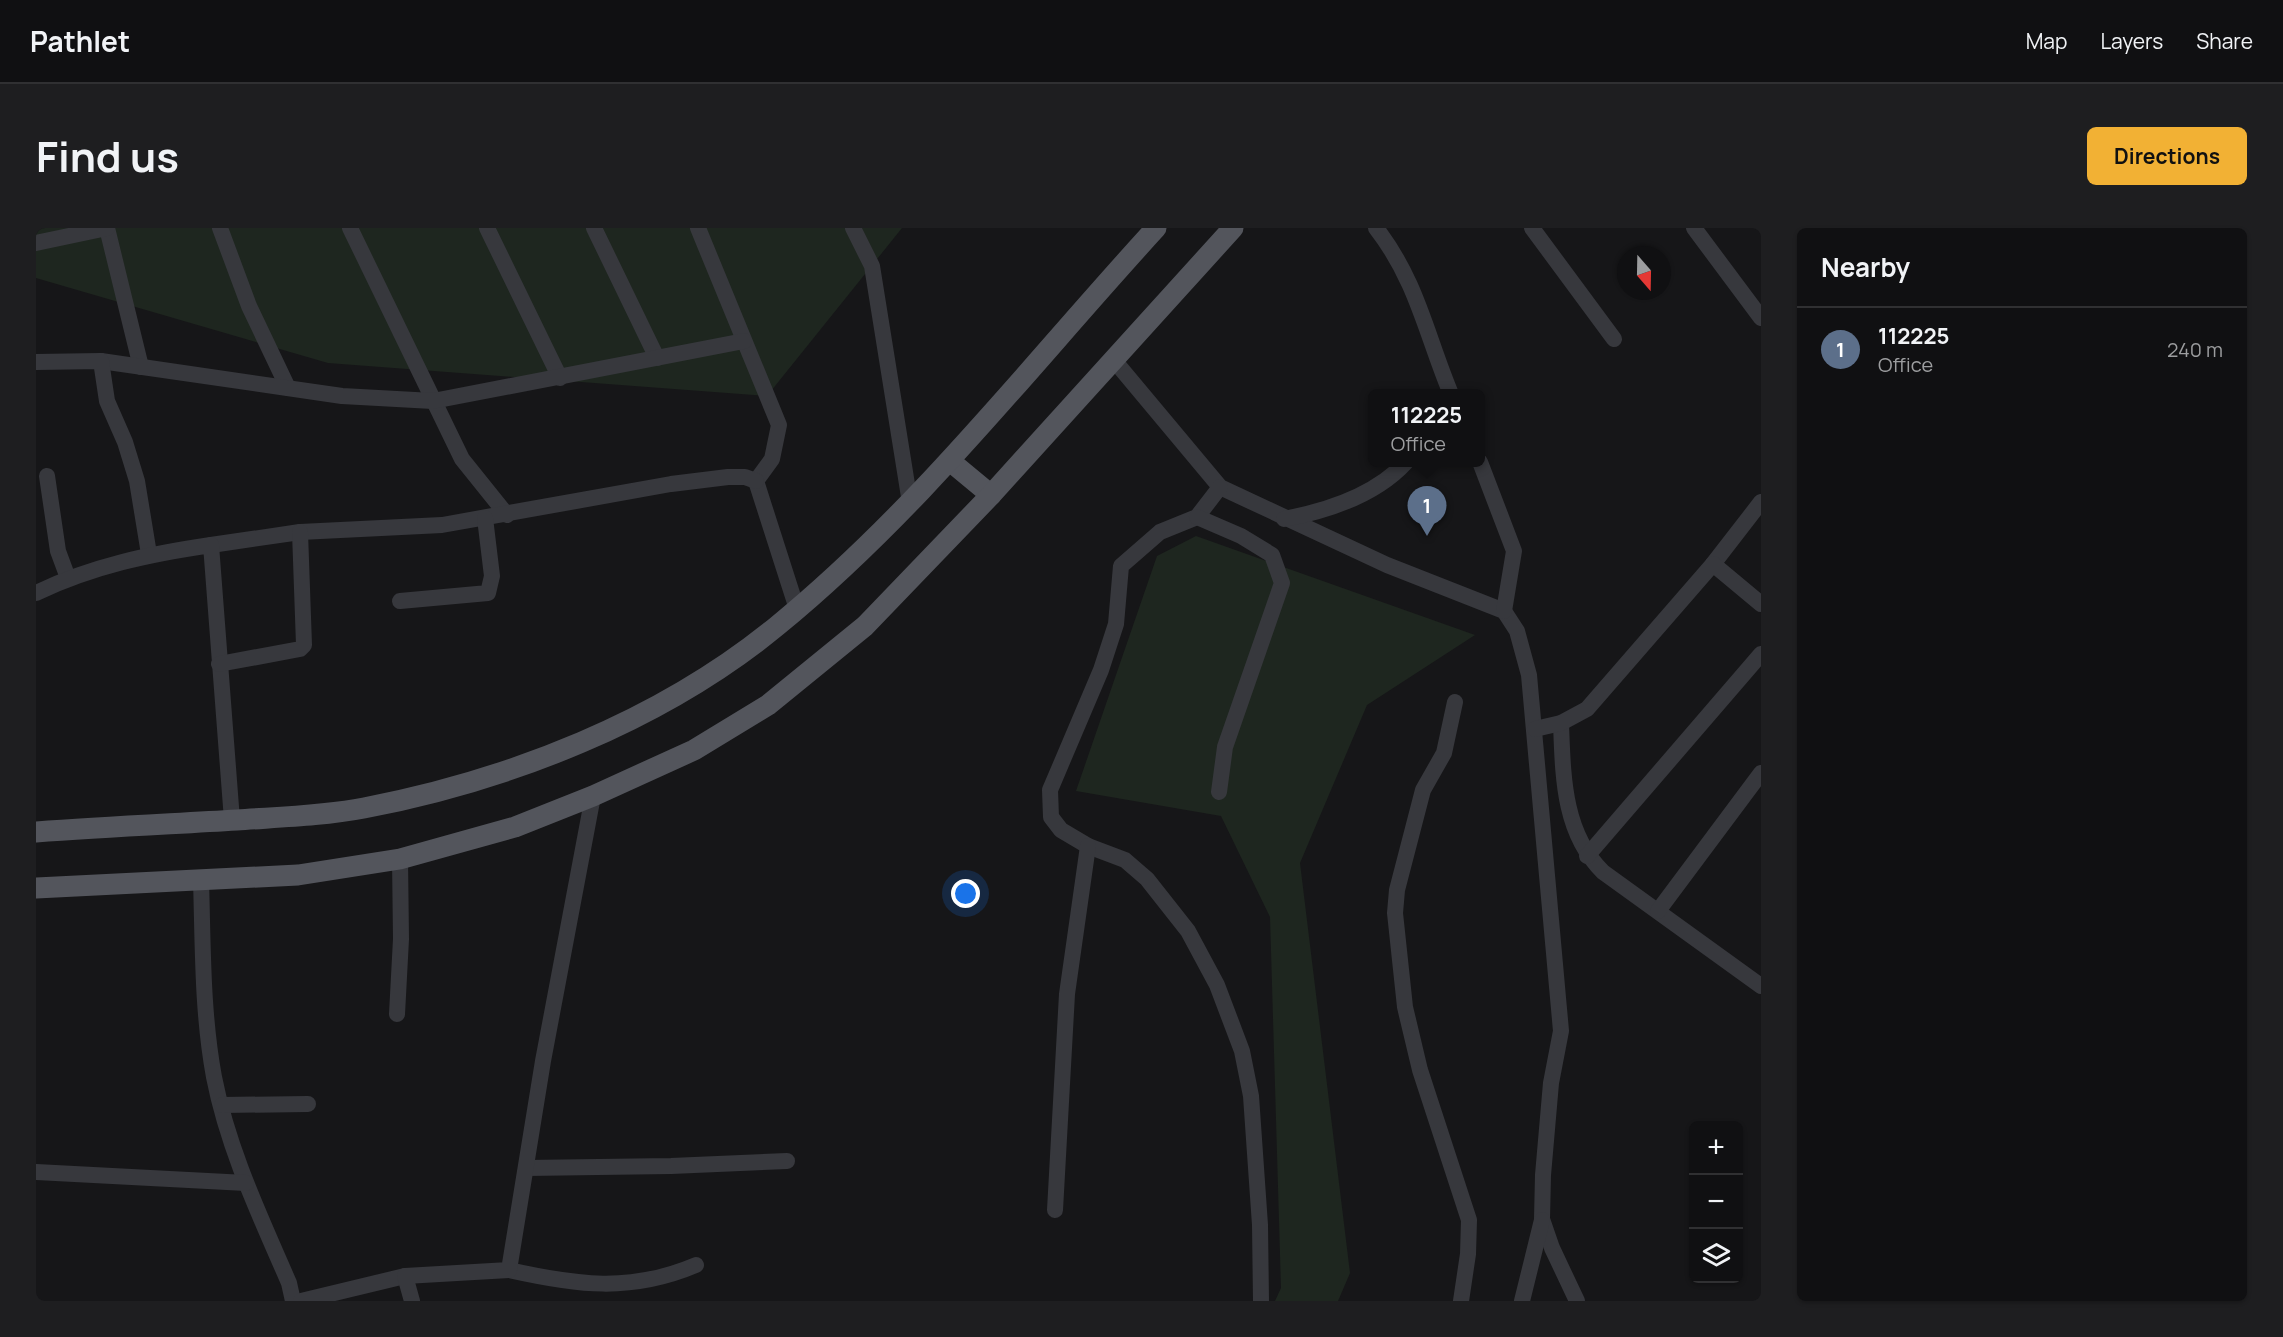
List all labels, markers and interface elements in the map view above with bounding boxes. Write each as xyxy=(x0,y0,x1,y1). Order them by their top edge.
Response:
text: Pathlet xyxy=(30,22,130,60)
text: Map xyxy=(2026,27,2067,55)
text: Layers xyxy=(2100,27,2163,55)
text: Share xyxy=(2196,27,2253,55)
text: Find us xyxy=(36,127,179,185)
button: Directions xyxy=(2087,127,2247,185)
north arrow xyxy=(1617,246,1671,300)
text: Nearby xyxy=(1821,249,1910,285)
text: 112225 xyxy=(1878,321,1949,351)
text: 1 xyxy=(1836,336,1845,363)
text: 240 m xyxy=(2167,336,2223,363)
text: Office xyxy=(1878,351,1933,378)
popup xyxy=(1368,389,1485,467)
text: 112225 xyxy=(1391,400,1462,430)
text: Office xyxy=(1391,430,1446,457)
pin: 1 xyxy=(1408,486,1446,536)
your location xyxy=(951,879,980,908)
map controls xyxy=(1689,1121,1743,1283)
button: + xyxy=(1689,1121,1743,1175)
button: − xyxy=(1689,1175,1743,1229)
button: layers xyxy=(1689,1229,1743,1283)

